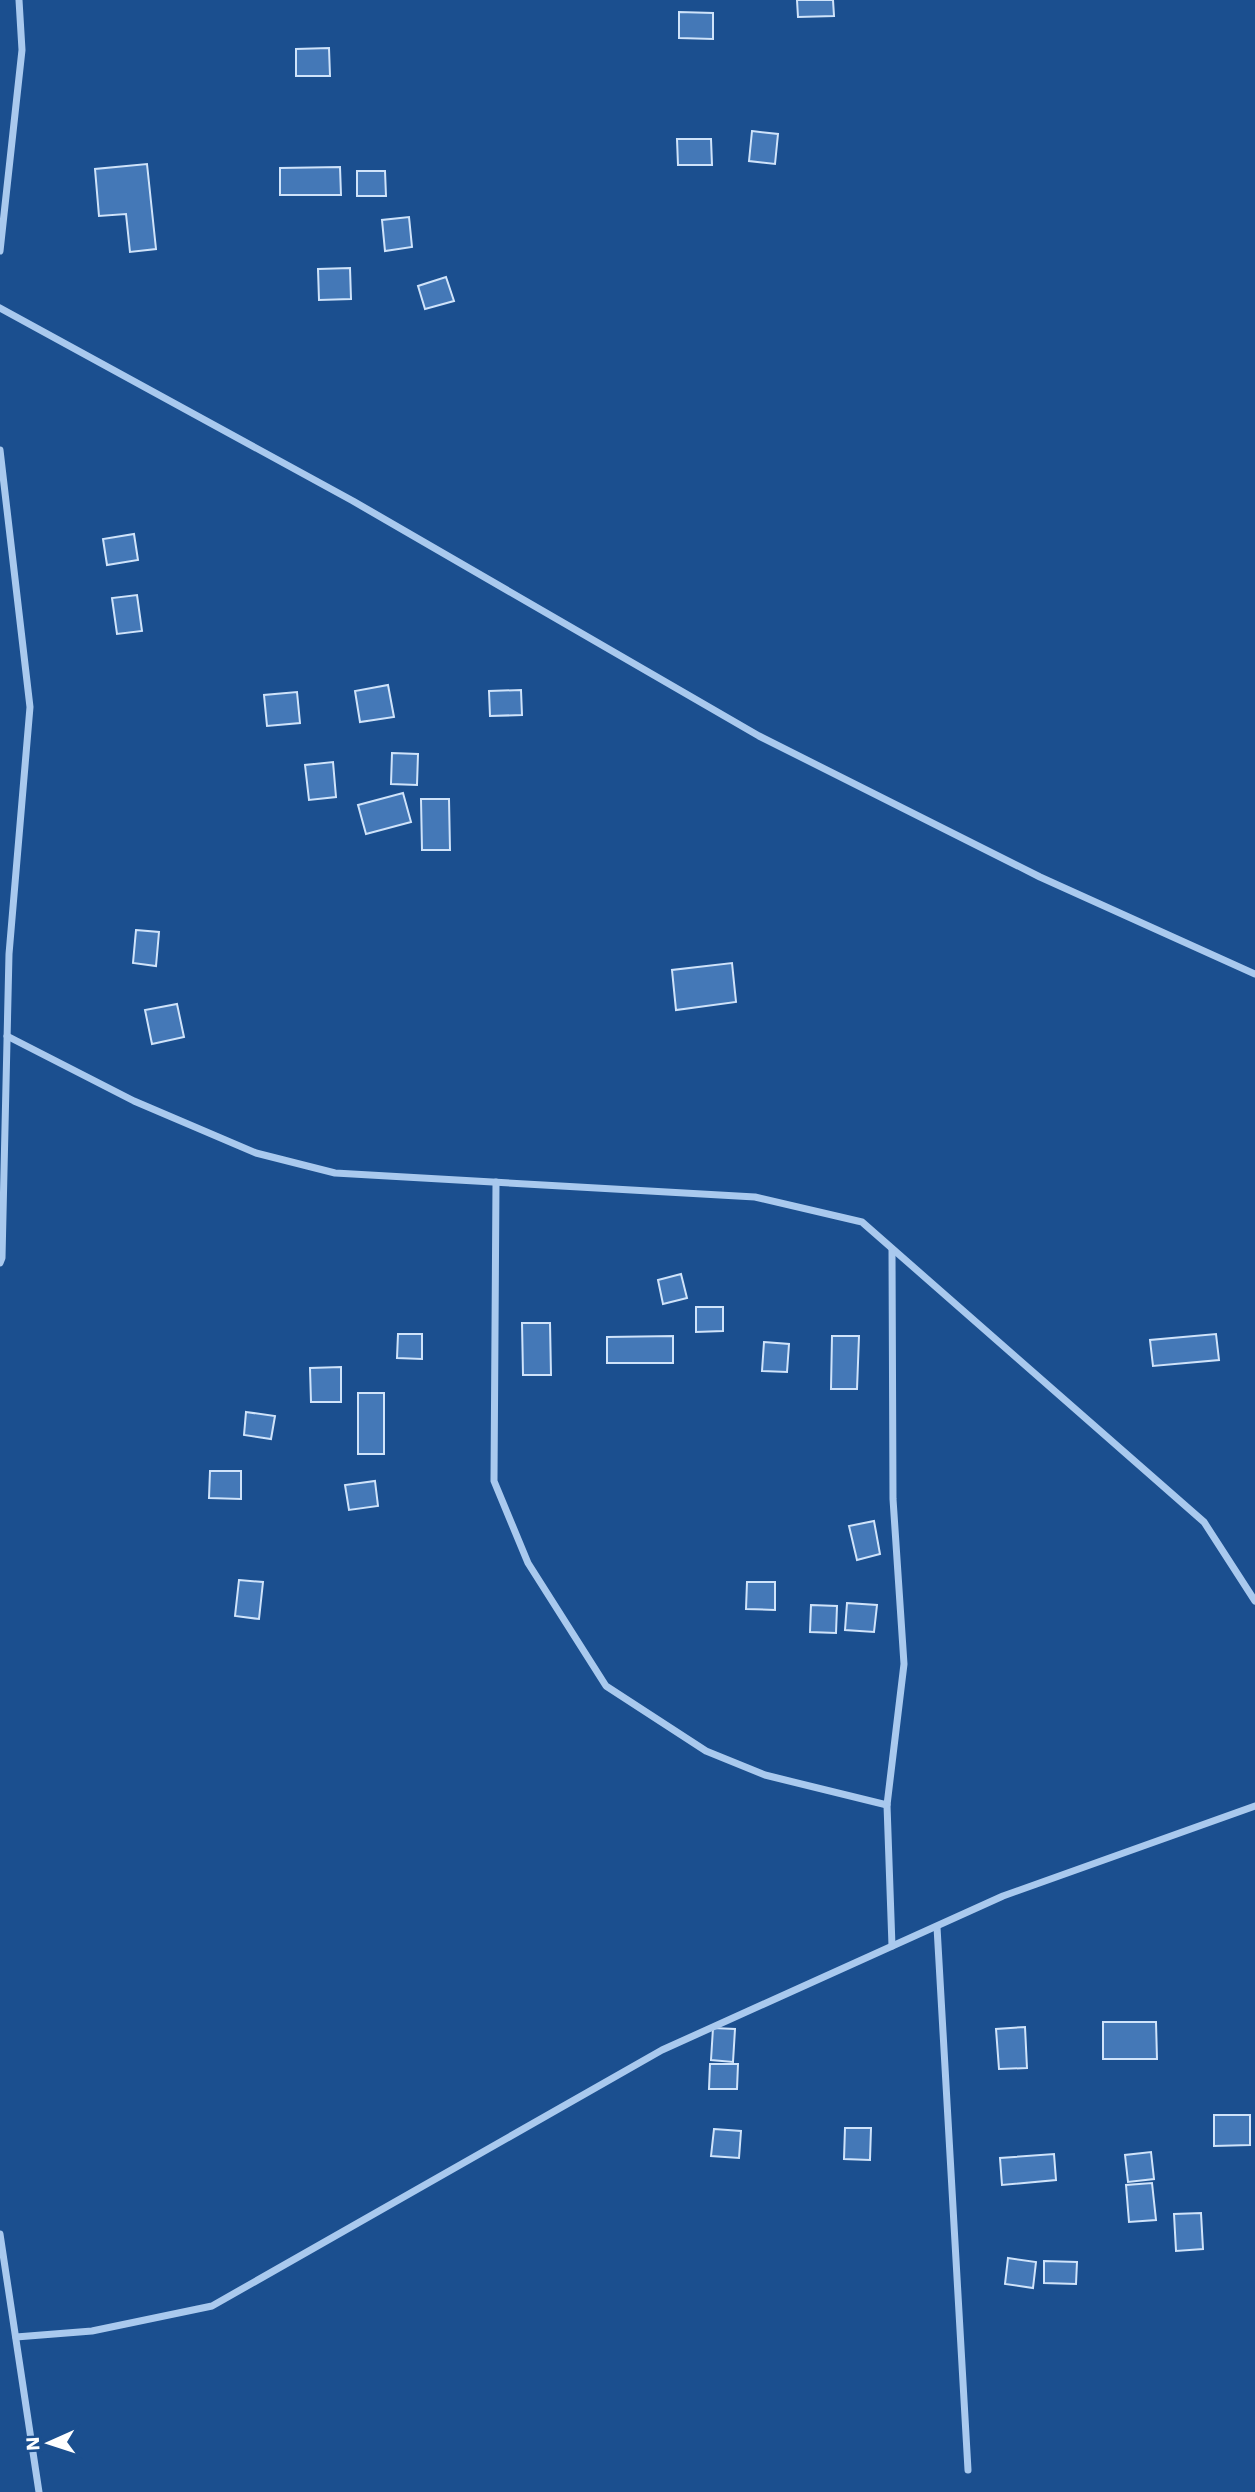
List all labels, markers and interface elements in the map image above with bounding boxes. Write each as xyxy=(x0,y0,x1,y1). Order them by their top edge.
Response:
north arrow xyxy=(14,2408,84,2478)
text: N xyxy=(21,2436,44,2452)

